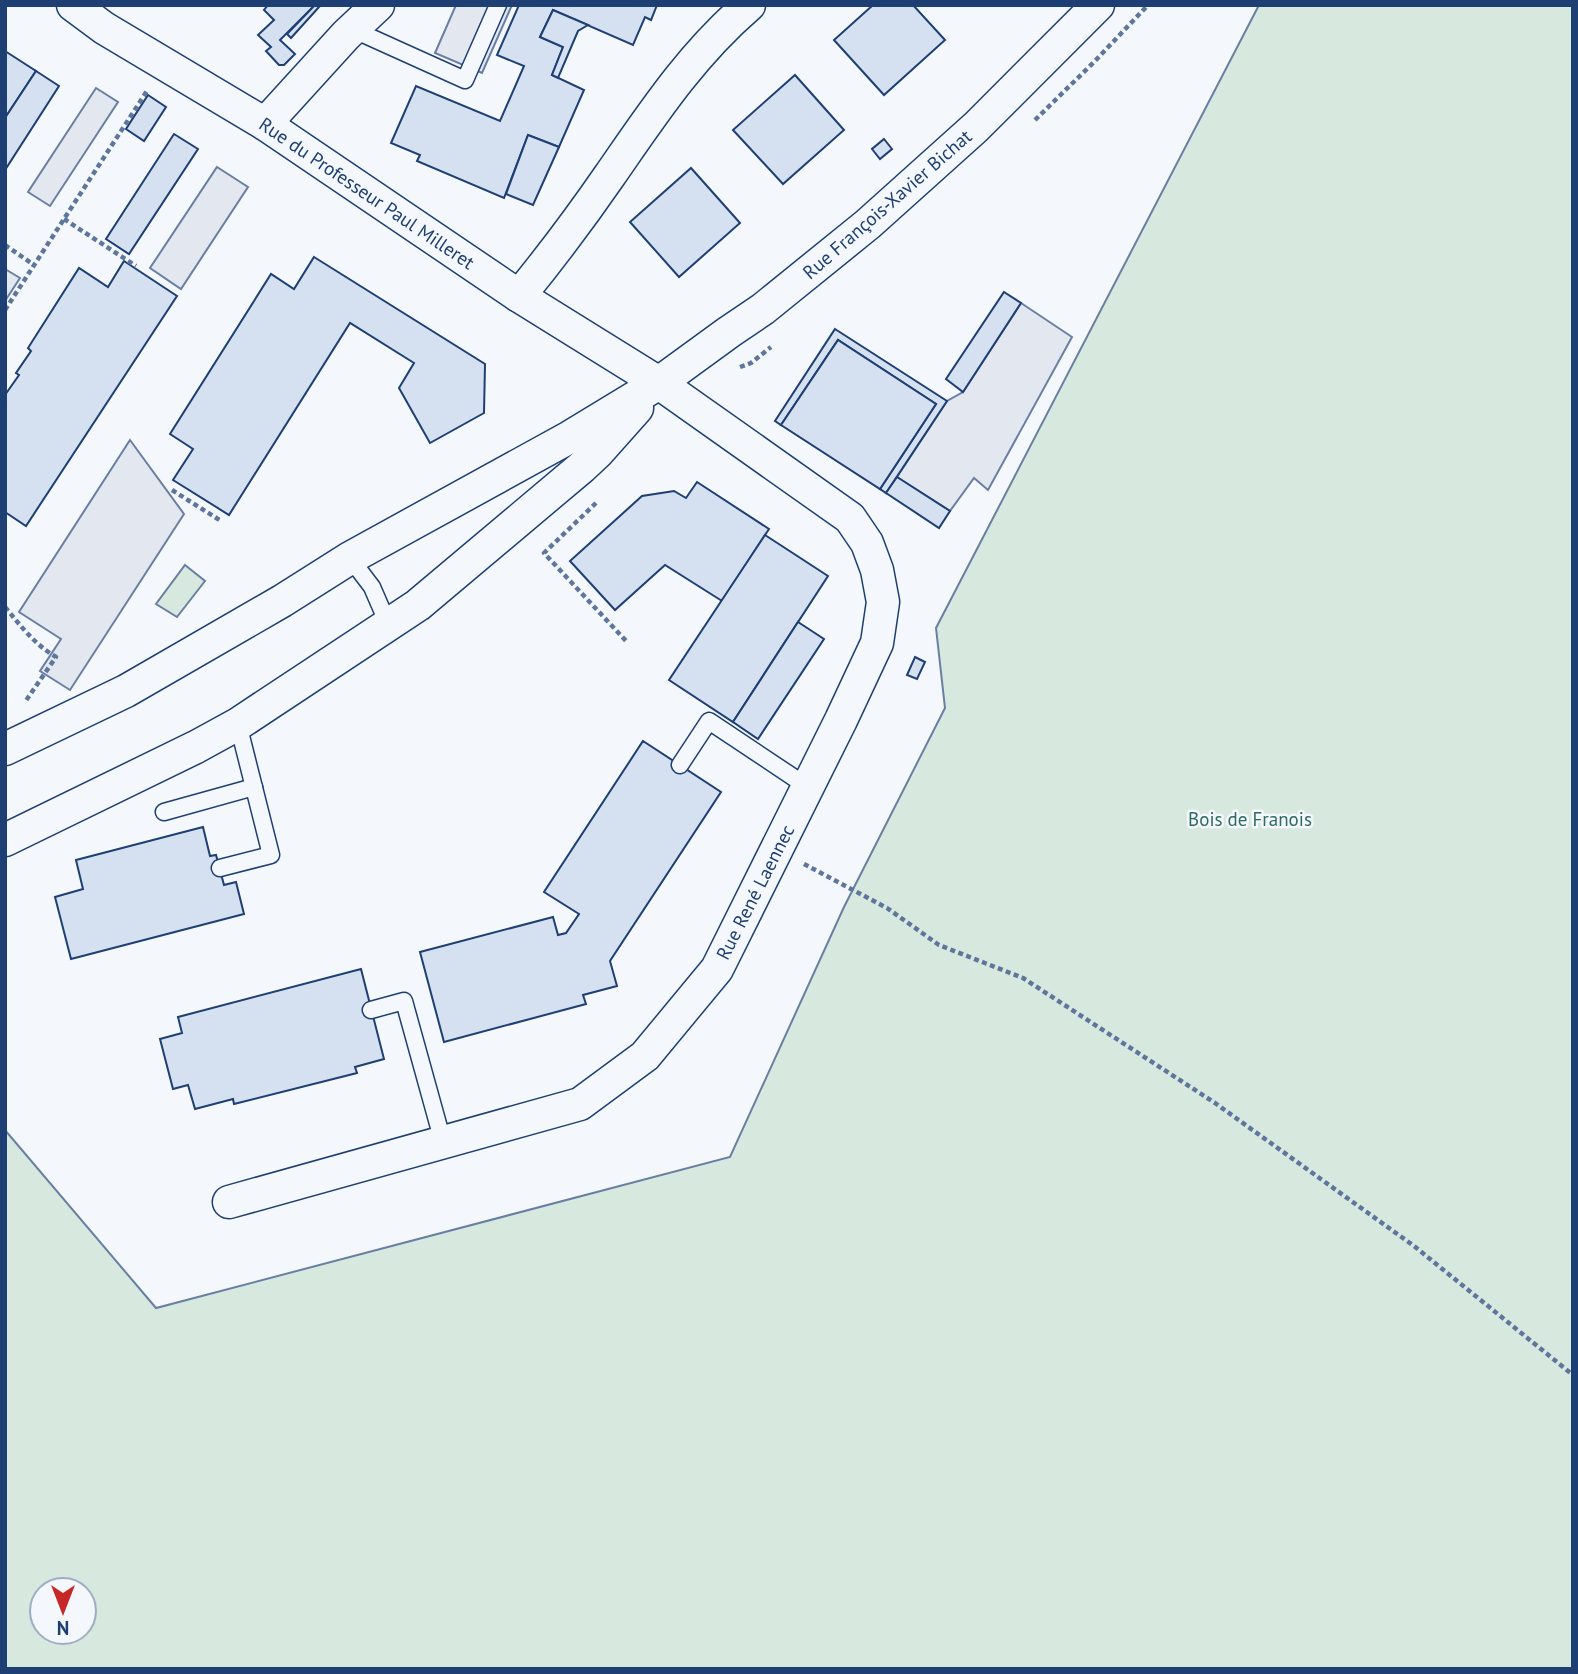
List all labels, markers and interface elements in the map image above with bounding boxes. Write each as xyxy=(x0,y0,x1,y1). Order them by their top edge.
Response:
street label: Rue du Professeur Paul Milleret xyxy=(255,112,480,274)
street label: Rue François-Xavier Bichat xyxy=(798,124,977,284)
park label: Bois de Franois xyxy=(1188,807,1312,831)
street label: Rue René Laennec xyxy=(711,820,799,964)
north arrow xyxy=(28,1576,98,1646)
text: N xyxy=(57,1616,69,1640)

